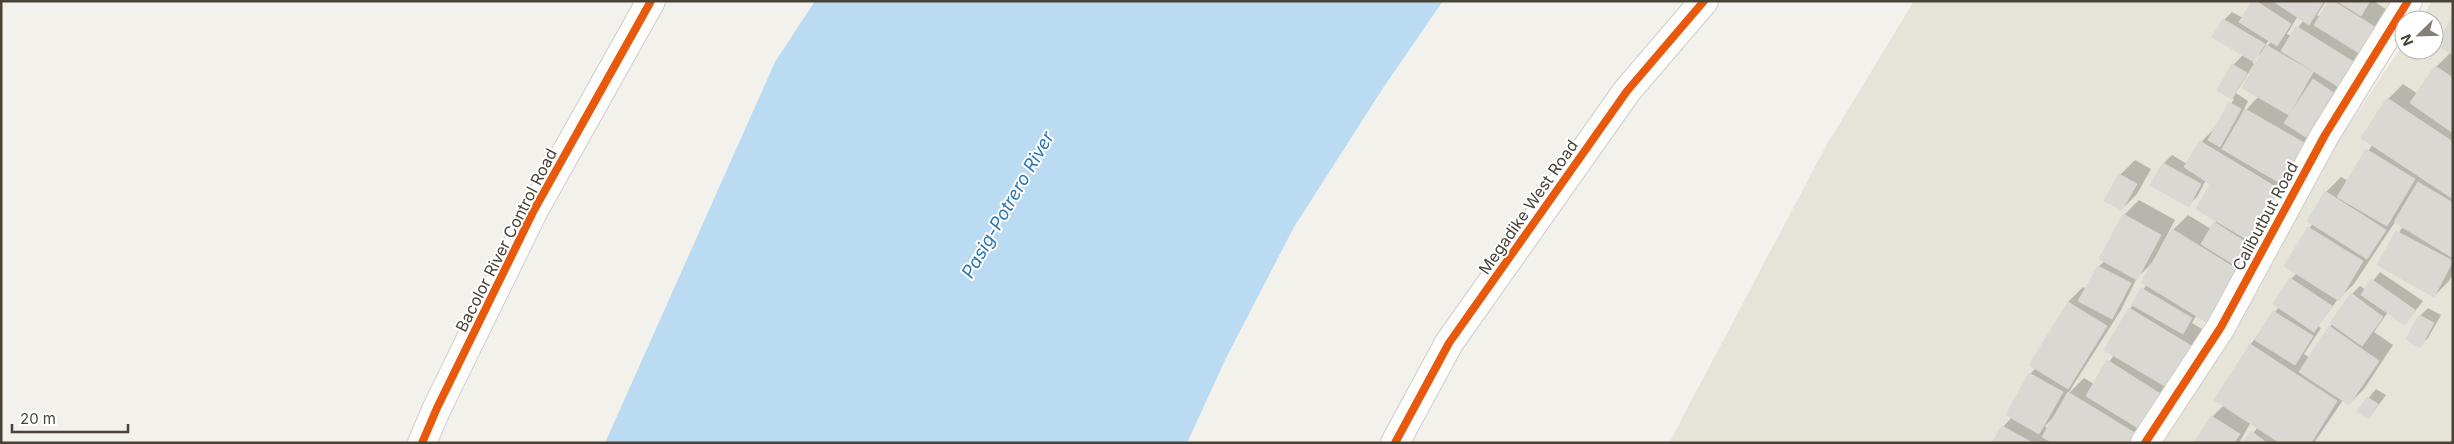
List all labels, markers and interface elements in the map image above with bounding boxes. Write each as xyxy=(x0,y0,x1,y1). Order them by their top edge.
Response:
north arrow xyxy=(2394,10,2444,60)
text: N xyxy=(2397,32,2416,49)
water label: Pasig-Potrero River xyxy=(957,127,1059,282)
street label: Megadike West Road xyxy=(1474,136,1582,278)
street label: Bacolor River Control Road xyxy=(451,145,561,335)
street label: Calibutbut Road xyxy=(2228,158,2302,274)
scale bar xyxy=(12,402,129,434)
text: 20 m xyxy=(20,409,56,428)

